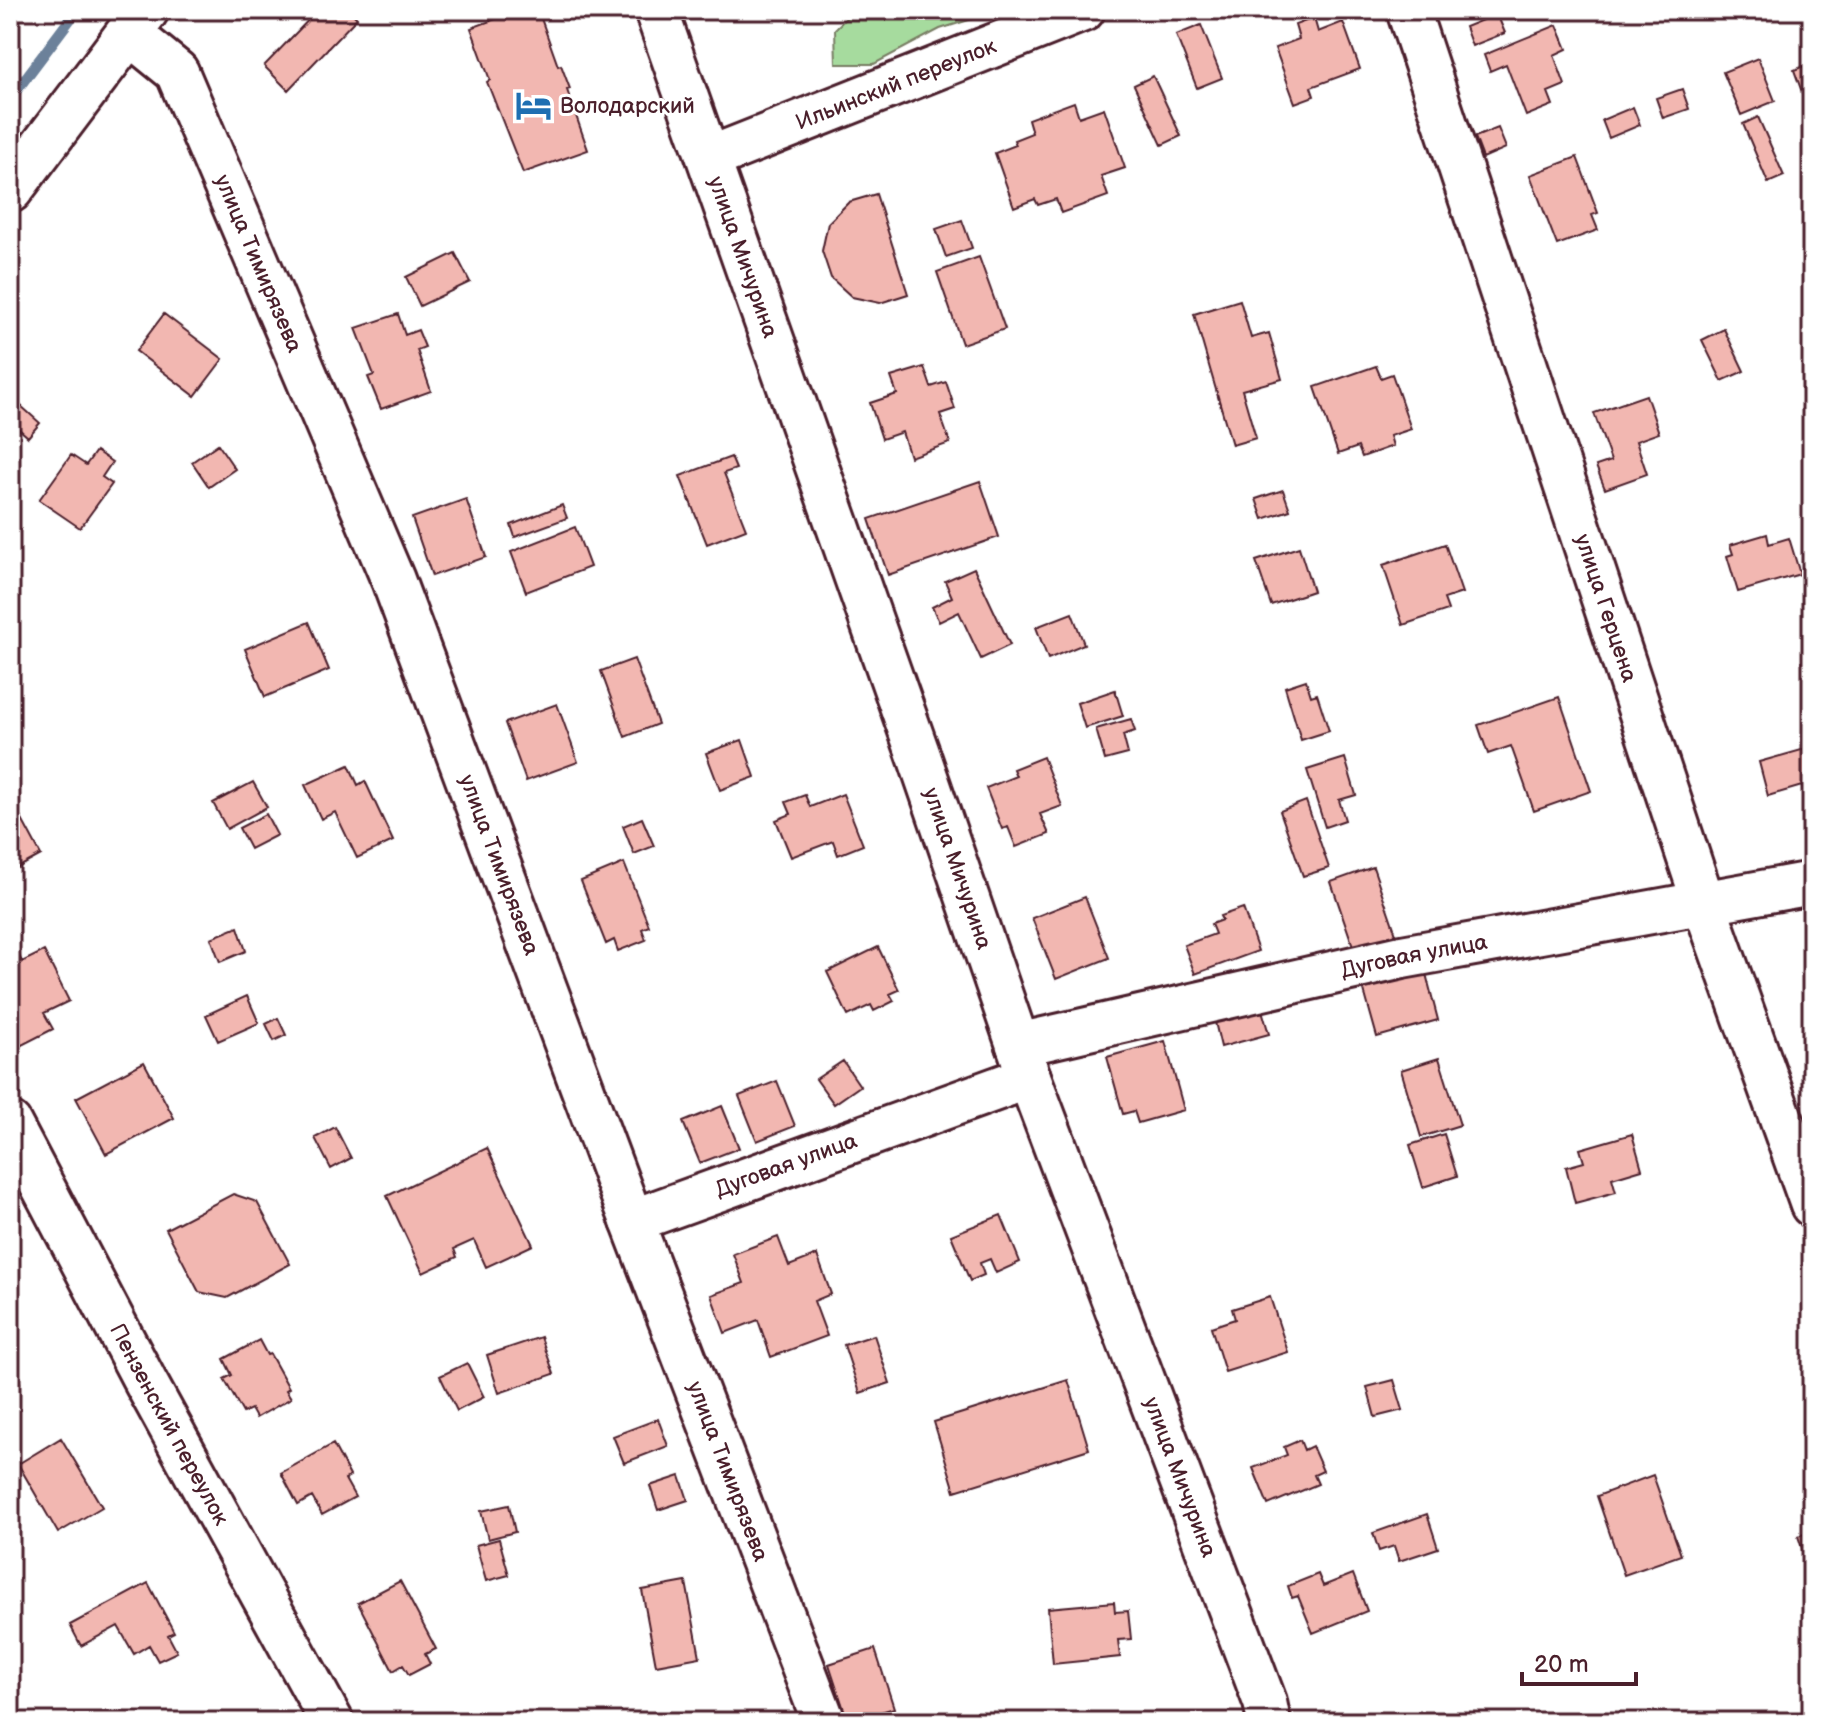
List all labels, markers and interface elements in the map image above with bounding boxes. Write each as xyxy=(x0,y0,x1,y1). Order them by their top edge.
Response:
street label: Ильинский переулок xyxy=(792,32,1000,136)
hotel icon: Володарский xyxy=(515,87,553,125)
place label: Володарский xyxy=(560,93,695,120)
street label: улица Тимирязева xyxy=(209,170,308,357)
street label: улица Мичурина xyxy=(702,173,784,341)
street label: улица Герцена xyxy=(1569,531,1643,686)
street label: улица Тимирязева xyxy=(453,771,545,959)
street label: улица Мичурина xyxy=(917,784,998,953)
street label: Дуговая улица xyxy=(1338,928,1490,984)
street label: Дуговая улица xyxy=(712,1127,861,1203)
street label: Пензенский переулок xyxy=(104,1319,235,1530)
street label: улица Тимирязева xyxy=(681,1377,775,1565)
street label: улица Мичурина xyxy=(1138,1393,1223,1561)
scale bar xyxy=(1522,1636,1636,1686)
text: 20 m xyxy=(1534,1650,1589,1679)

